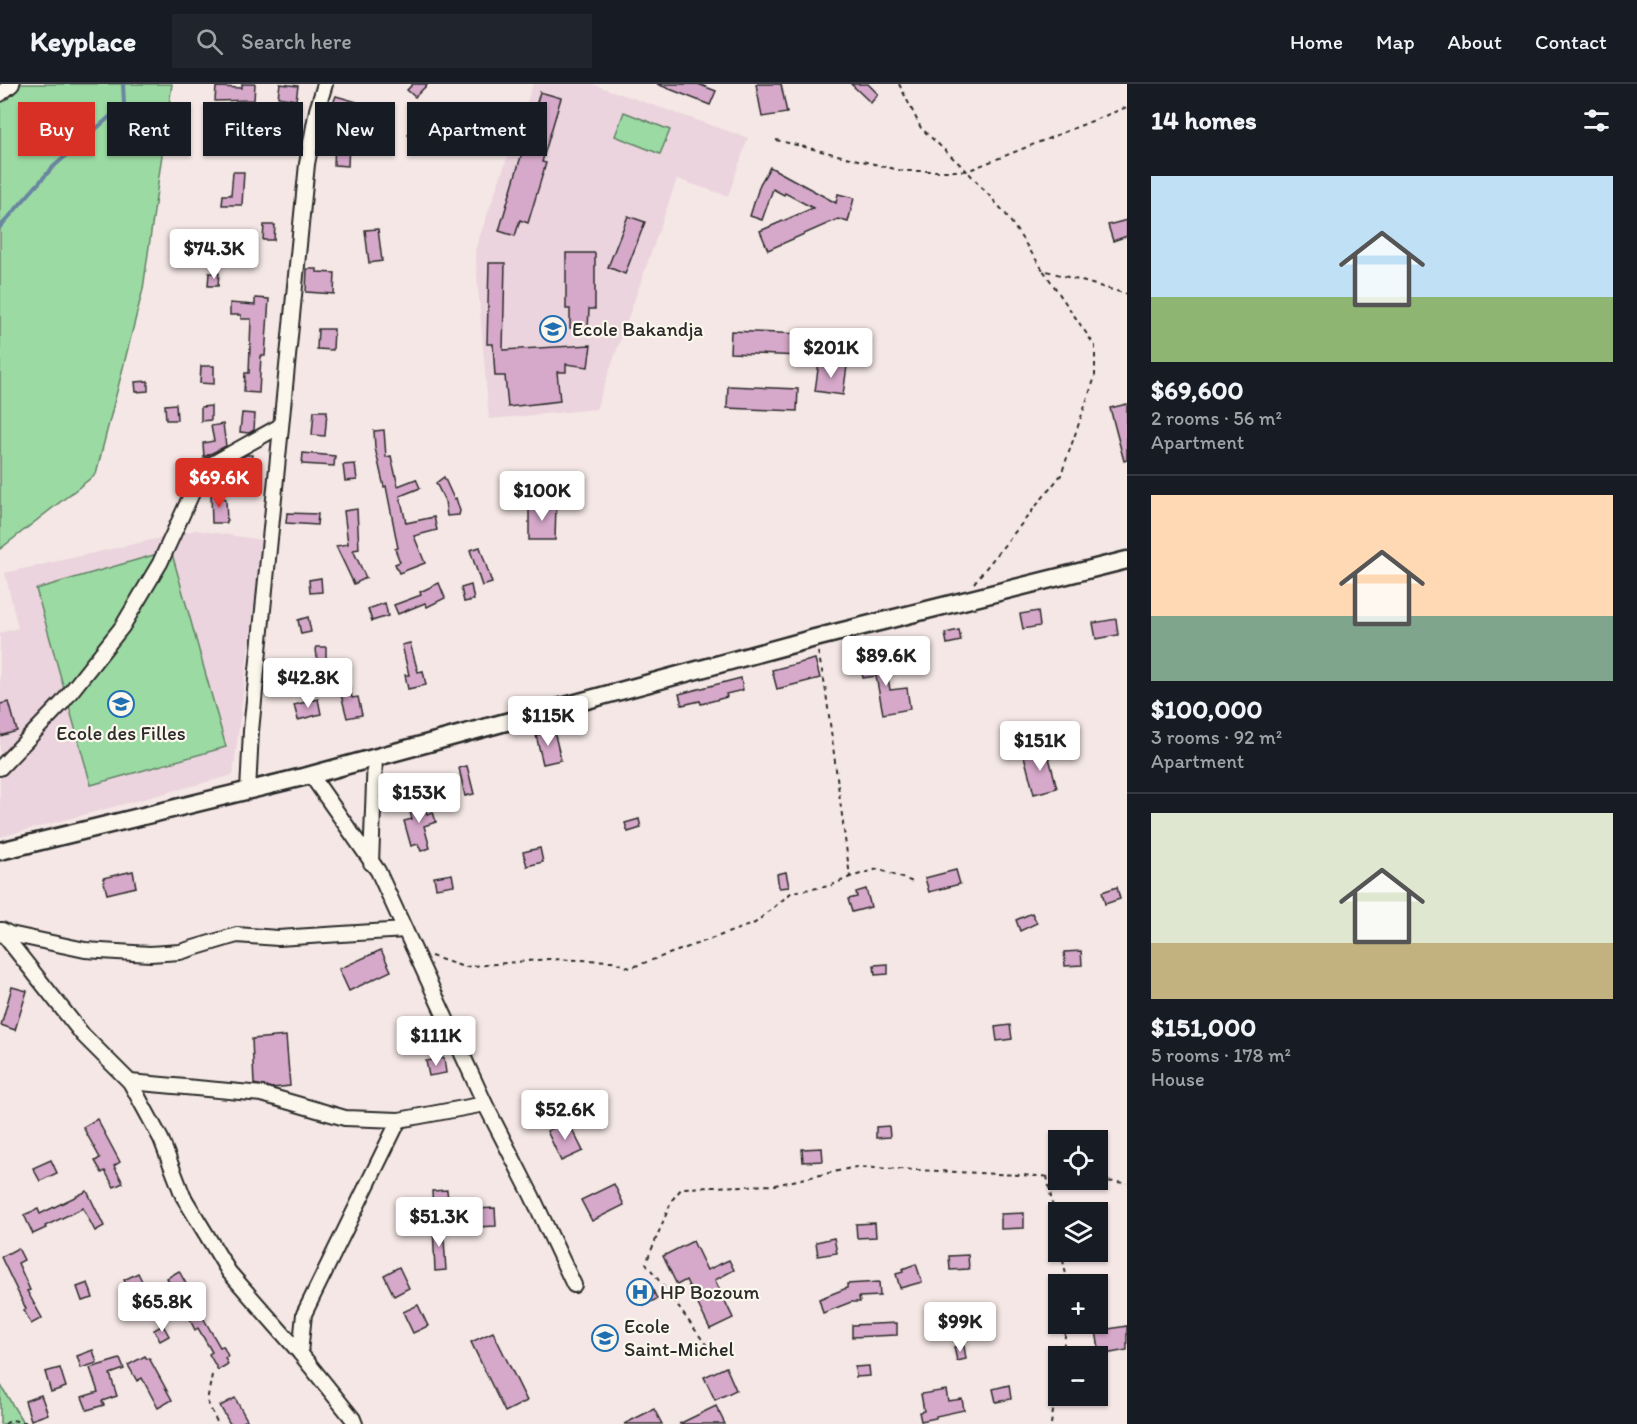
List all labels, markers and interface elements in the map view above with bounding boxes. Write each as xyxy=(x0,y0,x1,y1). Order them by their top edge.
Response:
search box xyxy=(172,14,592,68)
text: Keyplace xyxy=(30,24,136,58)
icon: search xyxy=(193,25,226,58)
text: Search here xyxy=(241,28,352,55)
text: Home xyxy=(1290,29,1343,54)
text: Map xyxy=(1376,29,1415,54)
text: About xyxy=(1448,29,1502,54)
text: Contact xyxy=(1535,29,1607,54)
chip: Buy xyxy=(18,102,95,156)
chip: Rent xyxy=(107,102,191,156)
chip: Filters xyxy=(203,102,303,156)
chip: New xyxy=(315,102,395,156)
chip: Apartment xyxy=(407,102,547,156)
text: 14 homes xyxy=(1151,104,1257,136)
icon: filters xyxy=(1580,104,1613,137)
icon: home xyxy=(1328,215,1436,323)
pin: $74.3K xyxy=(165,229,263,280)
text: $74.3K xyxy=(184,236,244,260)
school or university icon: Ecole Bakandja xyxy=(538,314,568,344)
place label: Ecole Bakandja xyxy=(572,317,703,341)
pin: $201K xyxy=(789,328,873,379)
text: $201K xyxy=(803,335,859,359)
text: $69,600 xyxy=(1151,374,1243,406)
text: 2 rooms · 56 m² xyxy=(1151,406,1282,430)
text: Apartment xyxy=(1151,430,1244,454)
pin: $69.6K xyxy=(170,458,268,509)
text: $69.6K xyxy=(189,465,249,489)
pin: $100K xyxy=(500,471,584,522)
text: $100K xyxy=(514,478,570,502)
icon: home xyxy=(1328,534,1436,642)
pin: $89.6K xyxy=(837,636,935,687)
text: $89.6K xyxy=(856,643,916,667)
pin: $42.8K xyxy=(259,658,357,709)
text: $42.8K xyxy=(277,665,339,689)
school or university icon: Ecole des Filles xyxy=(106,689,136,719)
text: $100,000 xyxy=(1151,693,1263,725)
pin: $115K xyxy=(506,696,590,747)
text: $115K xyxy=(522,703,574,727)
place label: Ecole des Filles xyxy=(56,721,186,745)
pin: $151K xyxy=(998,721,1082,772)
text: 3 rooms · 92 m² xyxy=(1151,725,1282,749)
text: $151K xyxy=(1014,728,1066,752)
text: Apartment xyxy=(1151,749,1244,773)
pin: $153K xyxy=(377,773,461,824)
text: $153K xyxy=(392,780,446,804)
icon: home xyxy=(1328,852,1436,960)
text: $151,000 xyxy=(1151,1011,1256,1043)
pin: $111K xyxy=(394,1016,478,1067)
text: $111K xyxy=(411,1023,461,1047)
text: 5 rooms · 178 m² xyxy=(1151,1043,1291,1067)
text: House xyxy=(1151,1067,1205,1091)
pin: $52.6K xyxy=(516,1090,614,1141)
text: $52.6K xyxy=(535,1097,595,1121)
map controls xyxy=(1048,1130,1108,1406)
button: locate xyxy=(1048,1130,1108,1190)
pin: $51.3K xyxy=(390,1197,488,1248)
button: layers xyxy=(1048,1202,1108,1262)
text: $51.3K xyxy=(410,1204,468,1228)
button: + xyxy=(1048,1274,1108,1334)
hospital icon: HP Bozoum xyxy=(625,1277,655,1307)
place label: HP Bozoum xyxy=(660,1280,760,1304)
pin: $65.8K xyxy=(113,1282,211,1333)
text: $65.8K xyxy=(132,1289,192,1313)
pin: $99K xyxy=(924,1302,996,1353)
text: $99K xyxy=(938,1309,982,1333)
place label: Ecole Saint-Michel xyxy=(624,1314,734,1361)
school or university icon: Ecole Saint-Michel xyxy=(590,1323,620,1353)
button: − xyxy=(1048,1346,1108,1406)

